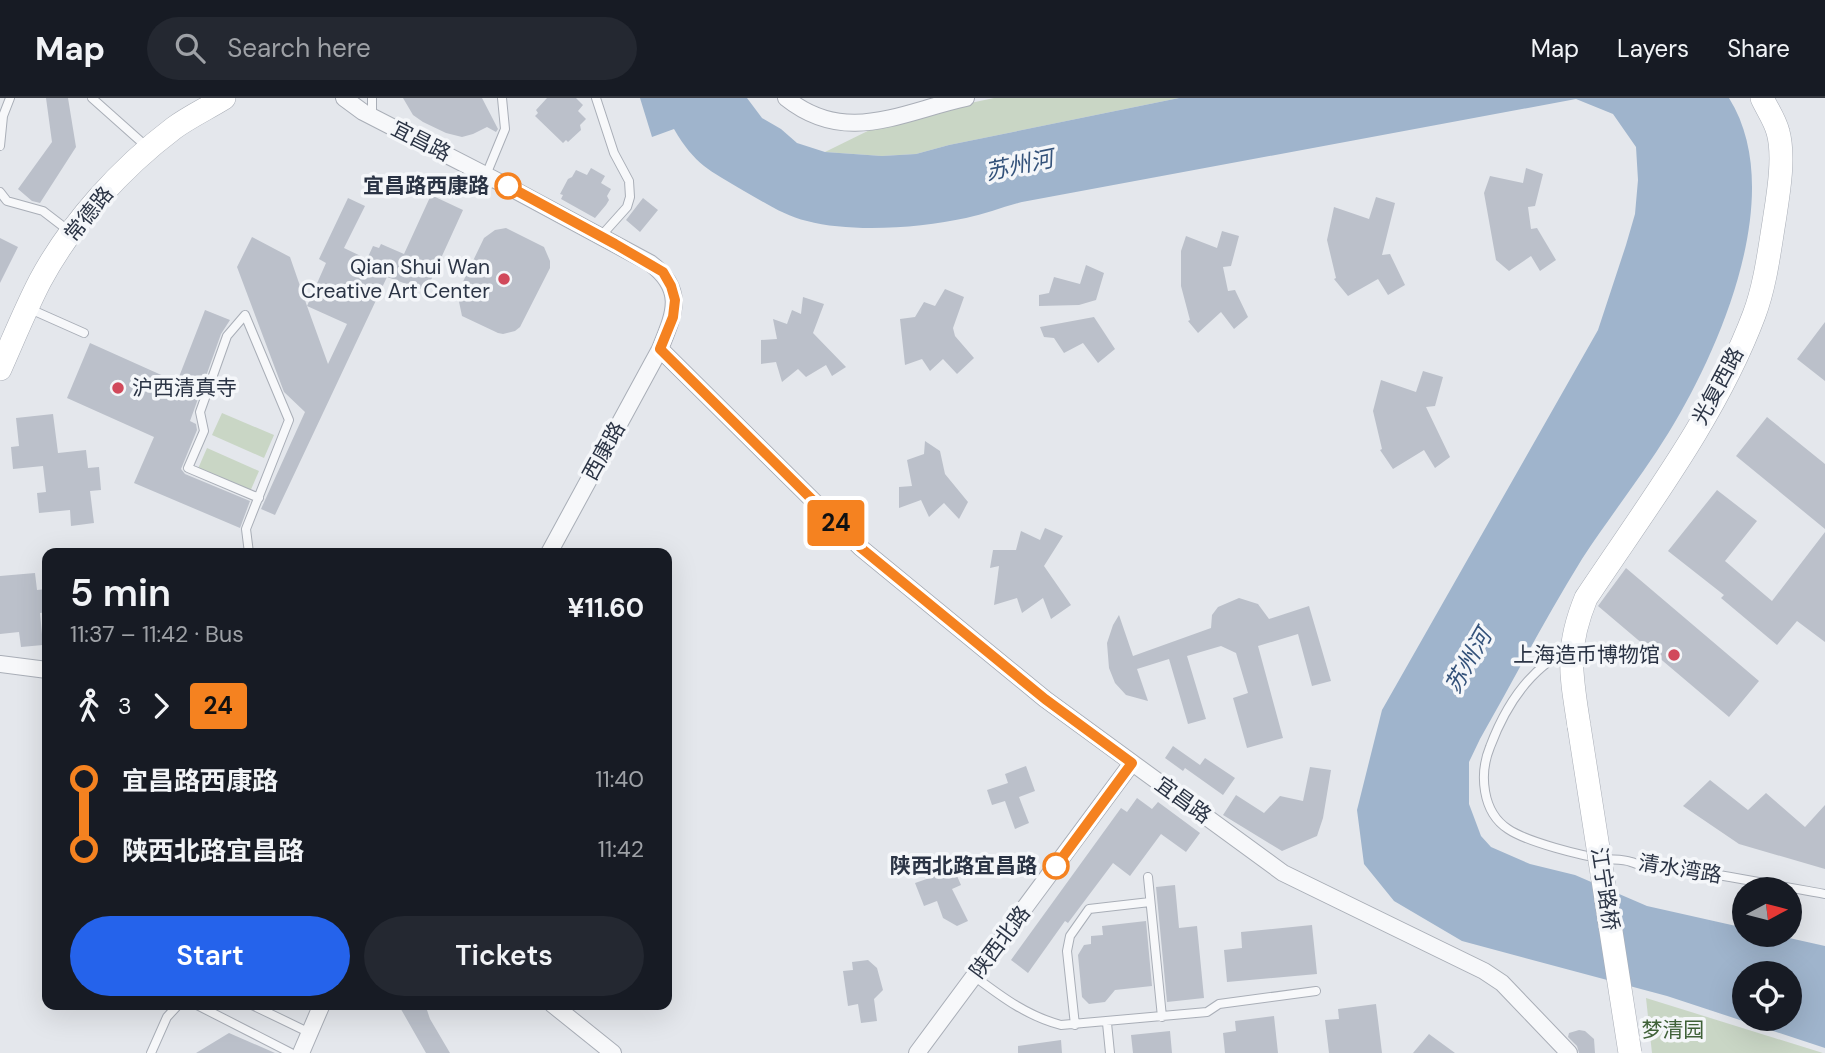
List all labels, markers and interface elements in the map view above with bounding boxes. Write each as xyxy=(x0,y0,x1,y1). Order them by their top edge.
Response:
search box xyxy=(147,17,637,80)
text: Map xyxy=(35,27,105,70)
icon: search xyxy=(171,29,209,67)
text: Search here xyxy=(227,31,371,65)
text: Map xyxy=(1531,33,1579,64)
text: Layers xyxy=(1617,33,1689,64)
text: Share xyxy=(1727,33,1790,64)
street label: 宜昌路 xyxy=(387,114,455,168)
water label: 苏州河 xyxy=(982,142,1060,187)
place label: 宜昌路西康路 xyxy=(363,172,489,200)
marker: 宜昌路西康路 xyxy=(495,173,521,199)
street label: 常德路 xyxy=(58,181,120,247)
place label: Qian Shui Wan Creative Art Center xyxy=(301,253,490,305)
marker: Qian Shui Wan Creative Art Center xyxy=(496,271,512,287)
street label: 光复西路 xyxy=(1686,342,1750,430)
place label: 沪西清真寺 xyxy=(132,374,237,402)
marker: 沪西清真寺 xyxy=(110,380,126,396)
street label: 西康路 xyxy=(576,417,632,485)
line badge: 24 xyxy=(804,500,868,546)
text: 24 xyxy=(821,507,851,538)
text: 5 min xyxy=(70,568,171,618)
text: ¥11.60 xyxy=(568,591,644,625)
text: 11:37 – 11:42 · Bus xyxy=(70,619,244,649)
water label: 苏州河 xyxy=(1438,620,1500,698)
place label: 上海造币博物馆 xyxy=(1513,641,1660,669)
marker: 上海造币博物馆 xyxy=(1666,647,1682,663)
icon: walk xyxy=(70,687,108,725)
icon: forward xyxy=(142,687,180,725)
text: 24 xyxy=(204,690,233,721)
text: 3 xyxy=(118,691,132,721)
text: 宜昌路西康路 xyxy=(122,764,278,798)
text: 11:40 xyxy=(595,764,644,794)
street label: 宜昌路 xyxy=(1149,770,1217,830)
text: 陕西北路宜昌路 xyxy=(122,834,304,868)
text: 11:42 xyxy=(598,834,644,864)
street label: 江宁路桥 xyxy=(1585,845,1625,933)
street label: 清水湾路 xyxy=(1636,849,1724,889)
place label: 陕西北路宜昌路 xyxy=(890,852,1037,880)
marker: 陕西北路宜昌路 xyxy=(1043,853,1069,879)
north arrow xyxy=(1732,877,1802,947)
map controls xyxy=(1732,877,1802,1031)
street label: 陕西北路 xyxy=(964,900,1036,984)
button: Start xyxy=(70,916,350,996)
button: Tickets xyxy=(364,916,644,996)
button: locate xyxy=(1732,961,1802,1031)
park label: 梦清园 xyxy=(1642,1016,1705,1044)

